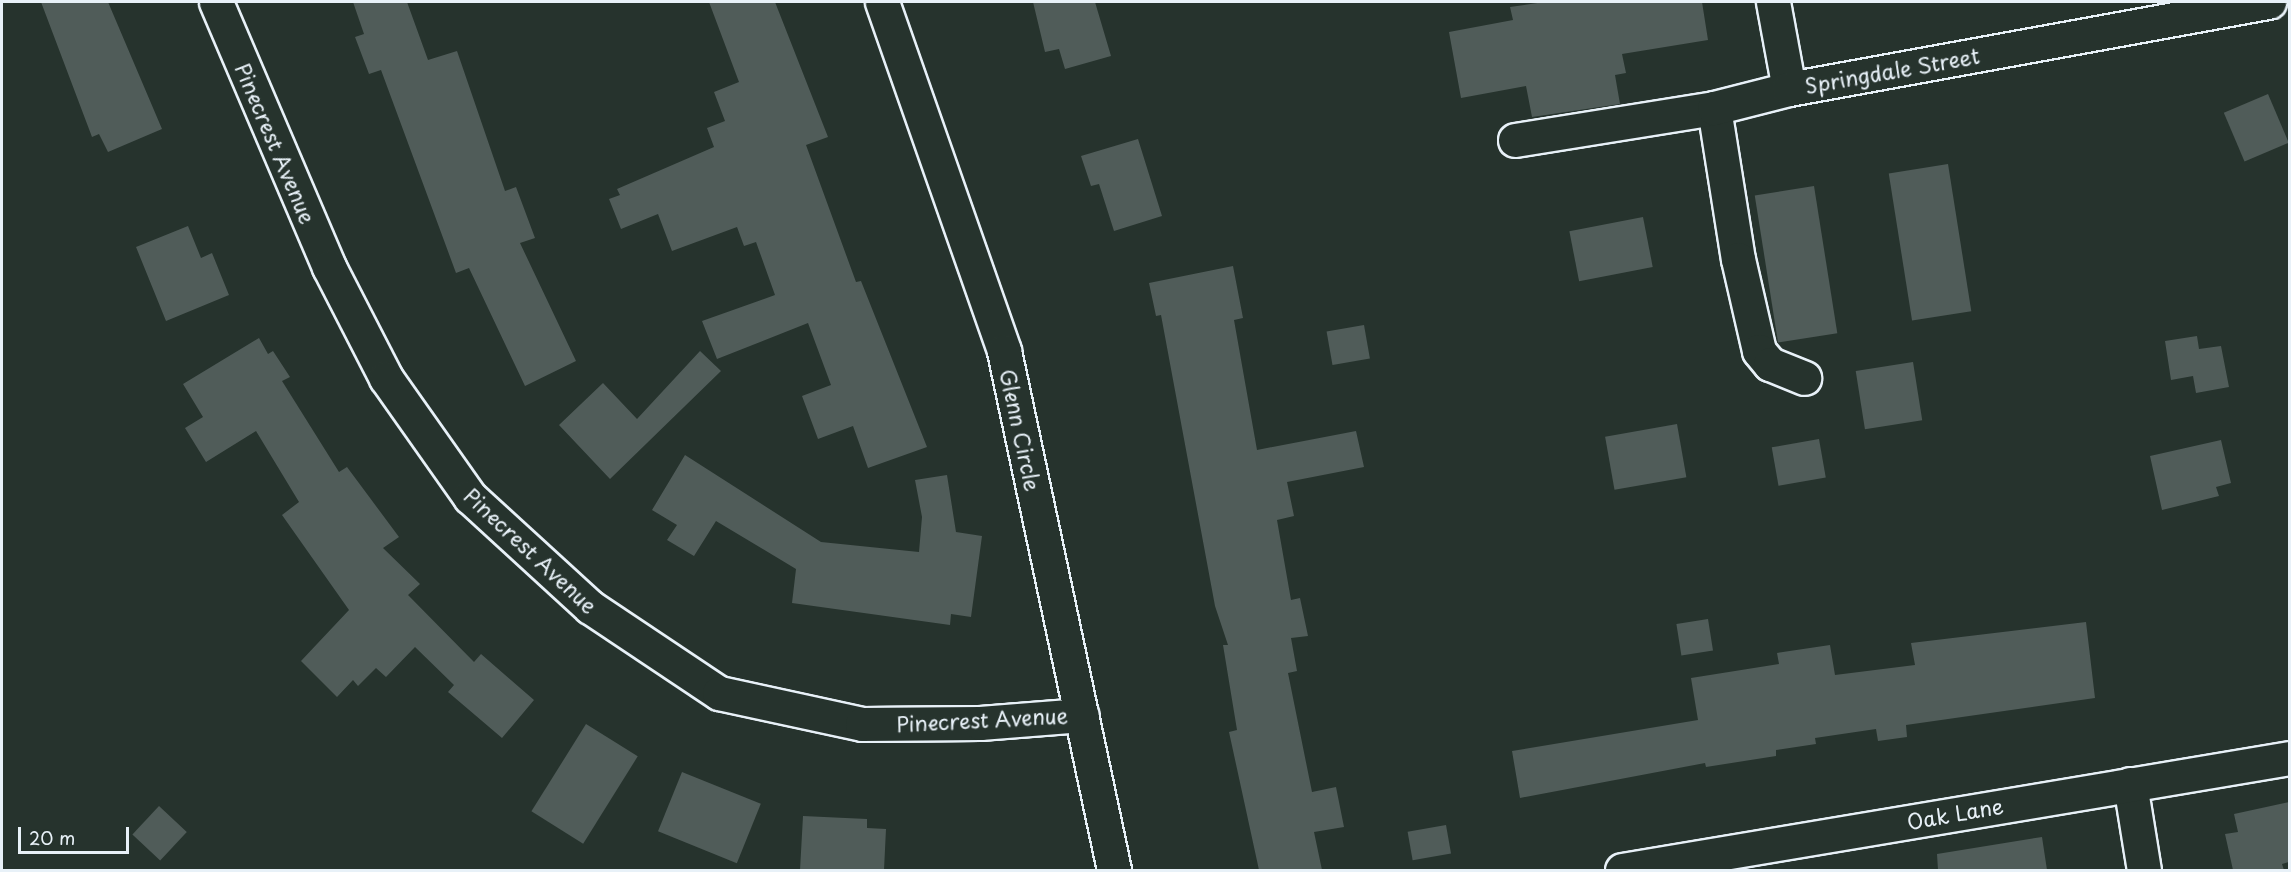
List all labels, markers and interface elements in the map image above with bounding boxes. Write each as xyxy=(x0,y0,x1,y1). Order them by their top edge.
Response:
street label: Springdale Street xyxy=(1802,42,1982,98)
street label: Pinecrest Avenue xyxy=(231,59,321,227)
street label: Glenn Circle xyxy=(996,366,1046,494)
street label: Pinecrest Avenue xyxy=(460,483,602,617)
street label: Pinecrest Avenue xyxy=(896,702,1068,736)
street label: Oak Lane xyxy=(1904,792,2006,834)
scale bar xyxy=(21,815,132,853)
text: 20 m xyxy=(29,824,75,851)

